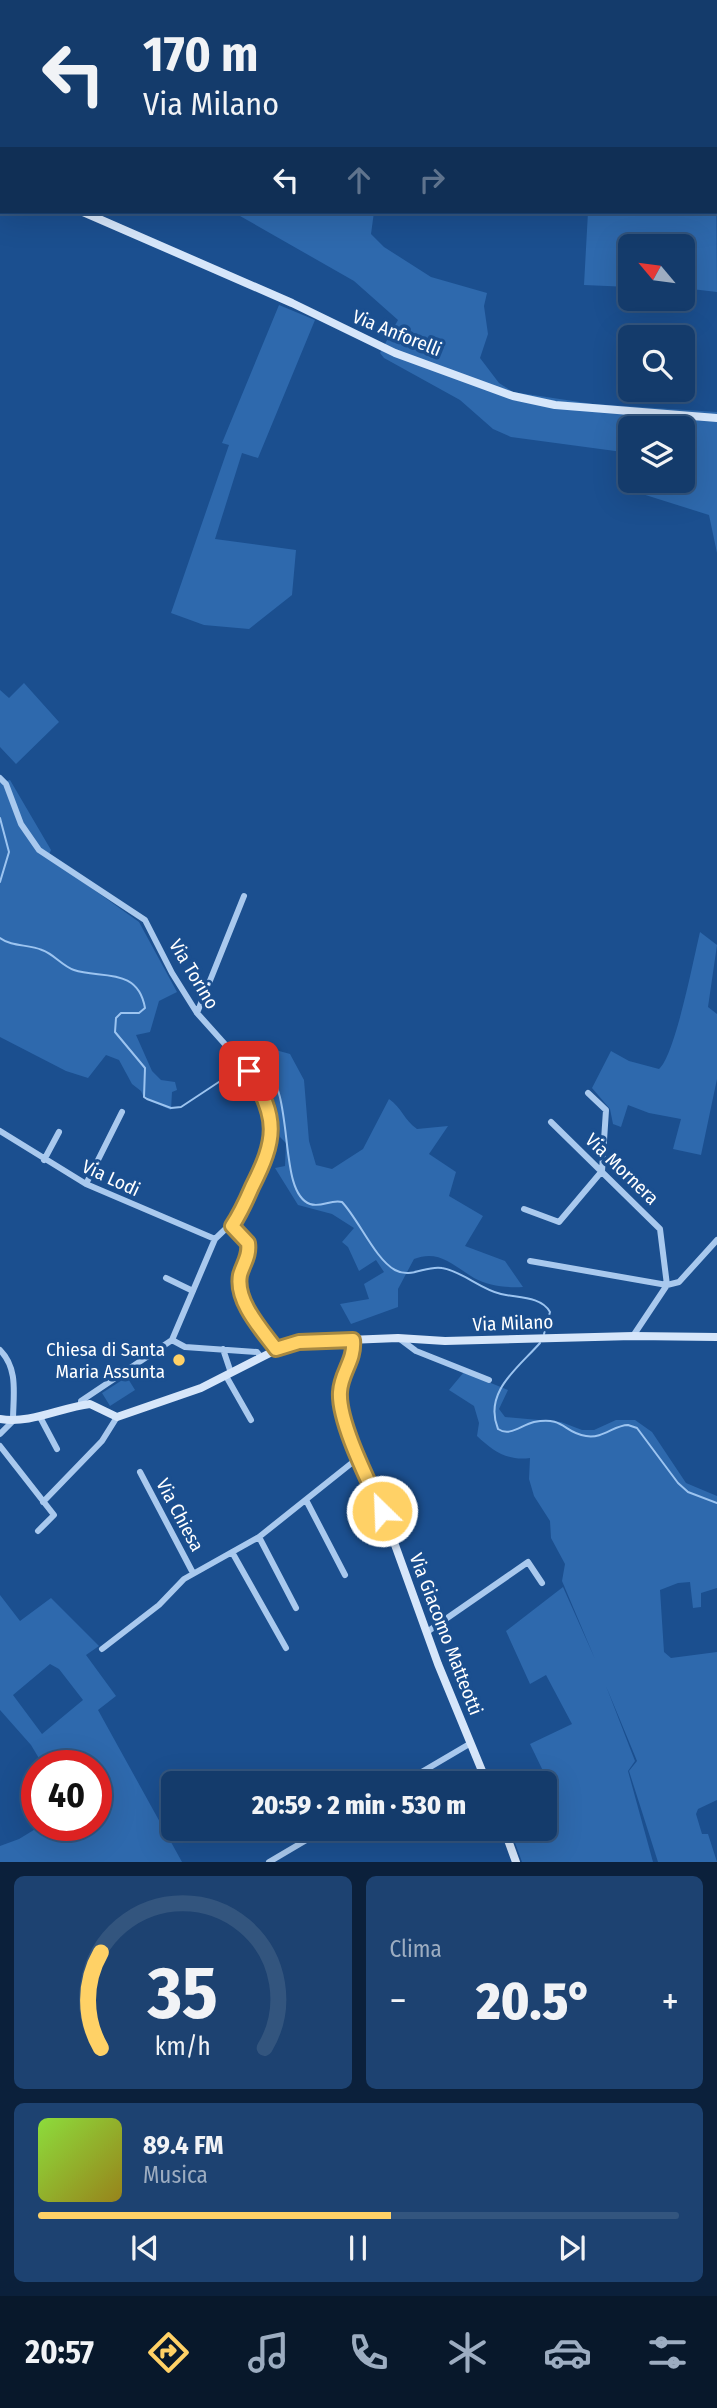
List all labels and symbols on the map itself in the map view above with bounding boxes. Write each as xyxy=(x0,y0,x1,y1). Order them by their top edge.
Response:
north arrow xyxy=(618,234,695,312)
street label: Via Anforelli xyxy=(349,305,445,361)
street label: Via Torino xyxy=(164,935,224,1013)
pin xyxy=(219,1041,279,1101)
street label: Via Mornera xyxy=(581,1128,663,1210)
street label: Via Lodi xyxy=(78,1155,144,1201)
street label: Via Milano xyxy=(472,1310,554,1336)
place label: Chiesa di Santa Maria Assunta xyxy=(46,1338,165,1383)
marker: Chiesa di Santa Maria Assunta xyxy=(171,1352,187,1368)
position arrow xyxy=(345,1474,419,1548)
street label: Via Chiesa xyxy=(151,1475,209,1555)
street label: Via Giacomo Matteotti xyxy=(405,1550,487,1718)
speed limit sign: 40 xyxy=(21,1750,112,1841)

